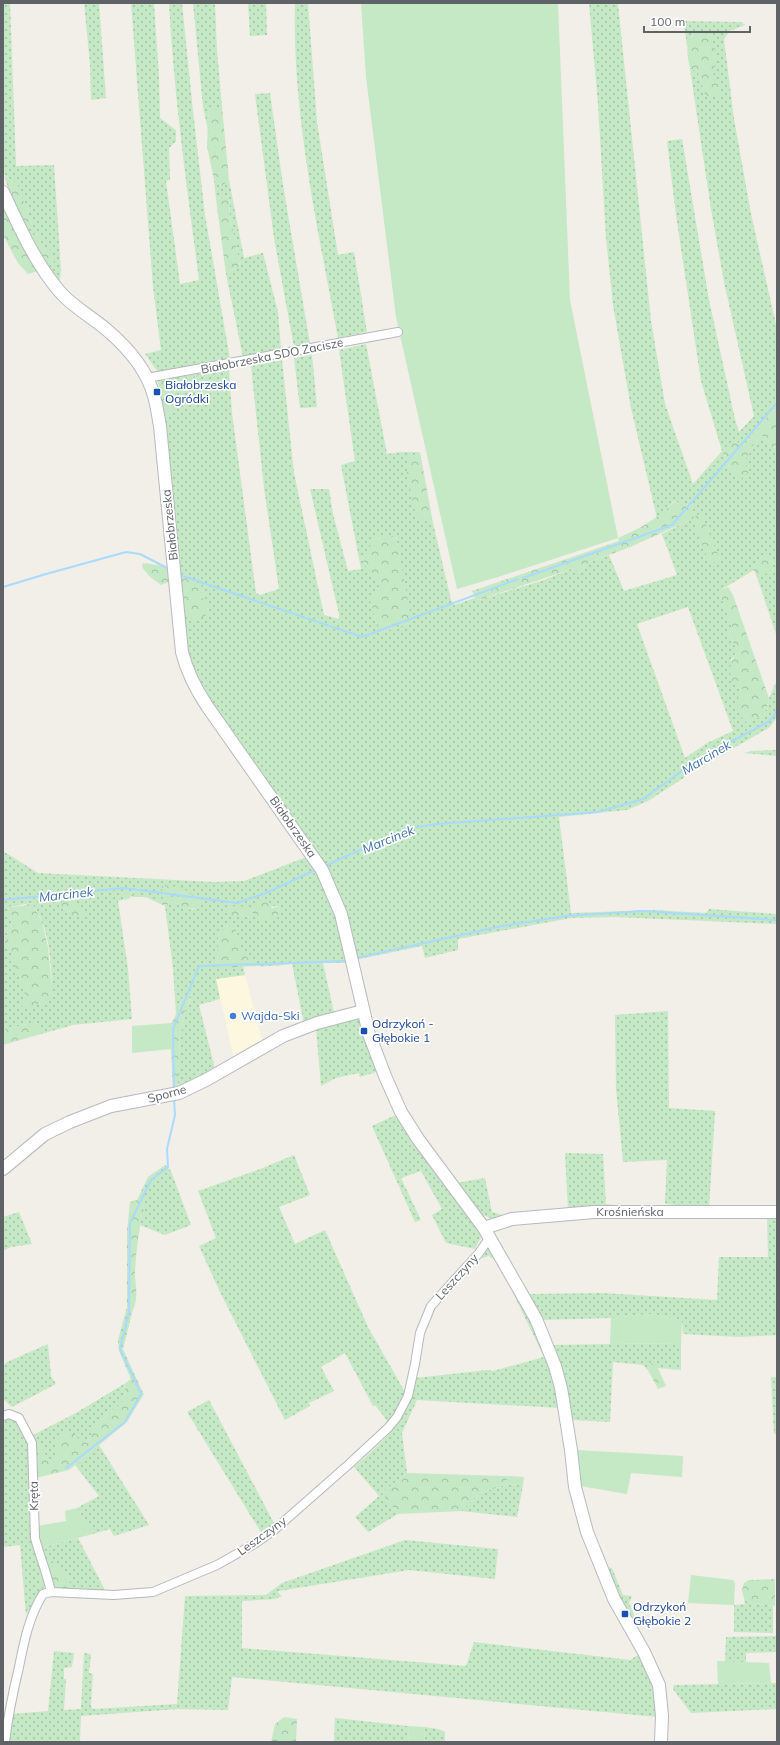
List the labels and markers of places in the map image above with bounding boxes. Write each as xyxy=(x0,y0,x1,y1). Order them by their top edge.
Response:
place label: Białobrzeska Ogródki xyxy=(165,377,236,406)
marker: Białobrzeska Ogródki xyxy=(152,387,162,397)
place label: Wajda-Ski xyxy=(241,1008,300,1023)
marker: Wajda-Ski xyxy=(228,1011,238,1021)
place label: Odrzykoń - Głębokie 1 xyxy=(372,1016,434,1045)
marker: Odrzykoń - Głębokie 1 xyxy=(359,1026,369,1036)
place label: Odrzykoń Głębokie 2 xyxy=(633,1599,691,1628)
marker: Odrzykoń Głębokie 2 xyxy=(620,1609,630,1619)

